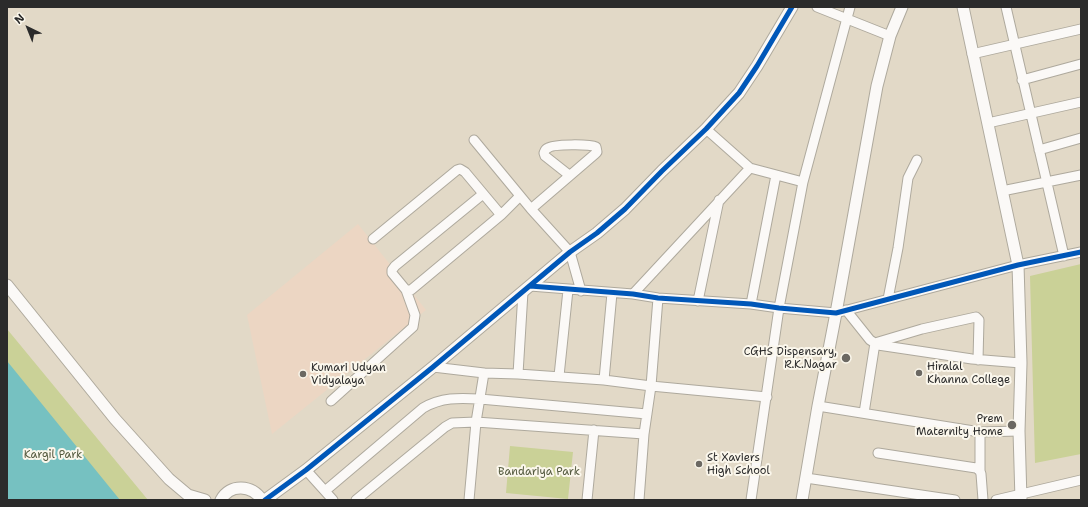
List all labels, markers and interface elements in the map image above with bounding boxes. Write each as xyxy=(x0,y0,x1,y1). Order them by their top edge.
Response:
north arrow xyxy=(8,8,48,48)
text: N xyxy=(11,10,28,27)
place label: CGHS Dispensary, R.K.Nagar xyxy=(744,345,837,371)
marker: CGHS Dispensary, R.K.Nagar xyxy=(840,352,852,364)
place label: Hiralal Khanna College xyxy=(927,360,1010,386)
place label: Kumari Udyan Vidyalaya xyxy=(311,361,386,387)
marker: Hiralal Khanna College xyxy=(914,368,924,378)
marker: Kumari Udyan Vidyalaya xyxy=(298,369,308,379)
place label: Prem Maternity Home xyxy=(916,412,1003,438)
marker: Prem Maternity Home xyxy=(1006,419,1018,431)
park label: Kargil Park xyxy=(24,448,82,462)
place label: St Xaviers High School xyxy=(707,451,770,477)
marker: St Xaviers High School xyxy=(694,459,704,469)
park label: Bandariya Park xyxy=(498,465,580,479)

